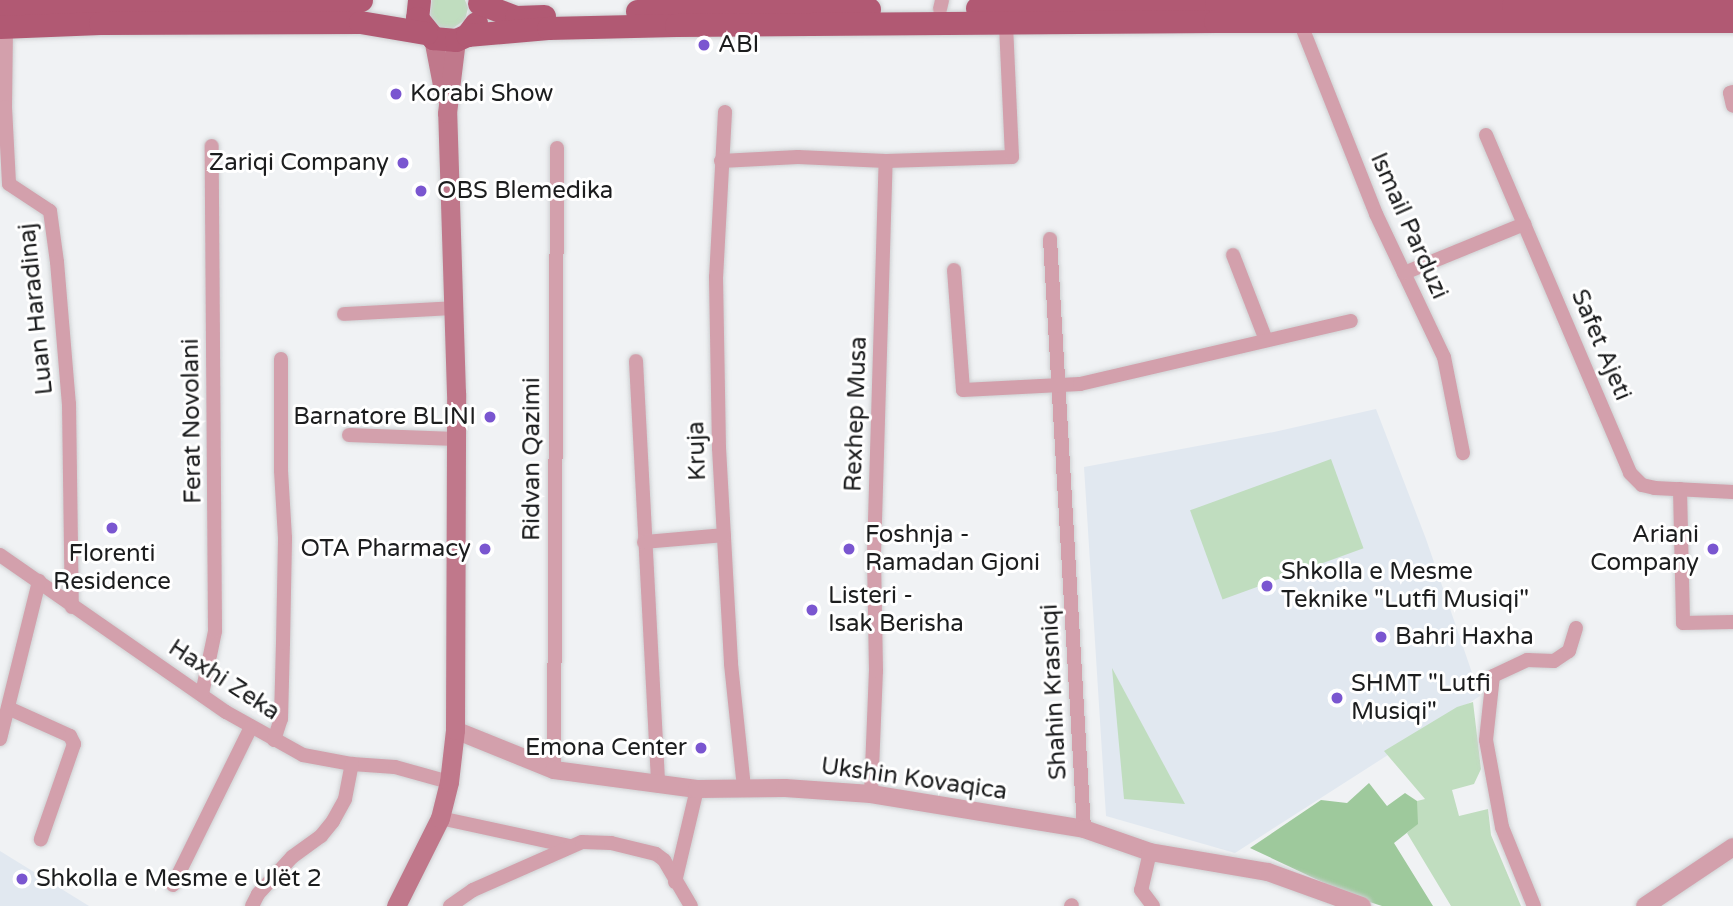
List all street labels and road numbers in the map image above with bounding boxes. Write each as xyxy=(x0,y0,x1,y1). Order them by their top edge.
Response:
street label: Ismail Parduzi xyxy=(1364,148,1454,304)
street label: Luan Haradinaj xyxy=(13,222,59,396)
street label: Safet Ajeti xyxy=(1565,285,1637,405)
street label: Rexhep Musa xyxy=(839,336,873,492)
street label: Ferat Novolani xyxy=(176,338,208,504)
street label: Ridvan Qazimi xyxy=(518,377,546,541)
street label: Kruja xyxy=(682,421,712,481)
street label: Shahin Krasniqi xyxy=(1035,603,1073,781)
street label: Haxhi Zeka xyxy=(163,633,285,727)
street label: Ukshin Kovaqica xyxy=(819,752,1009,806)

